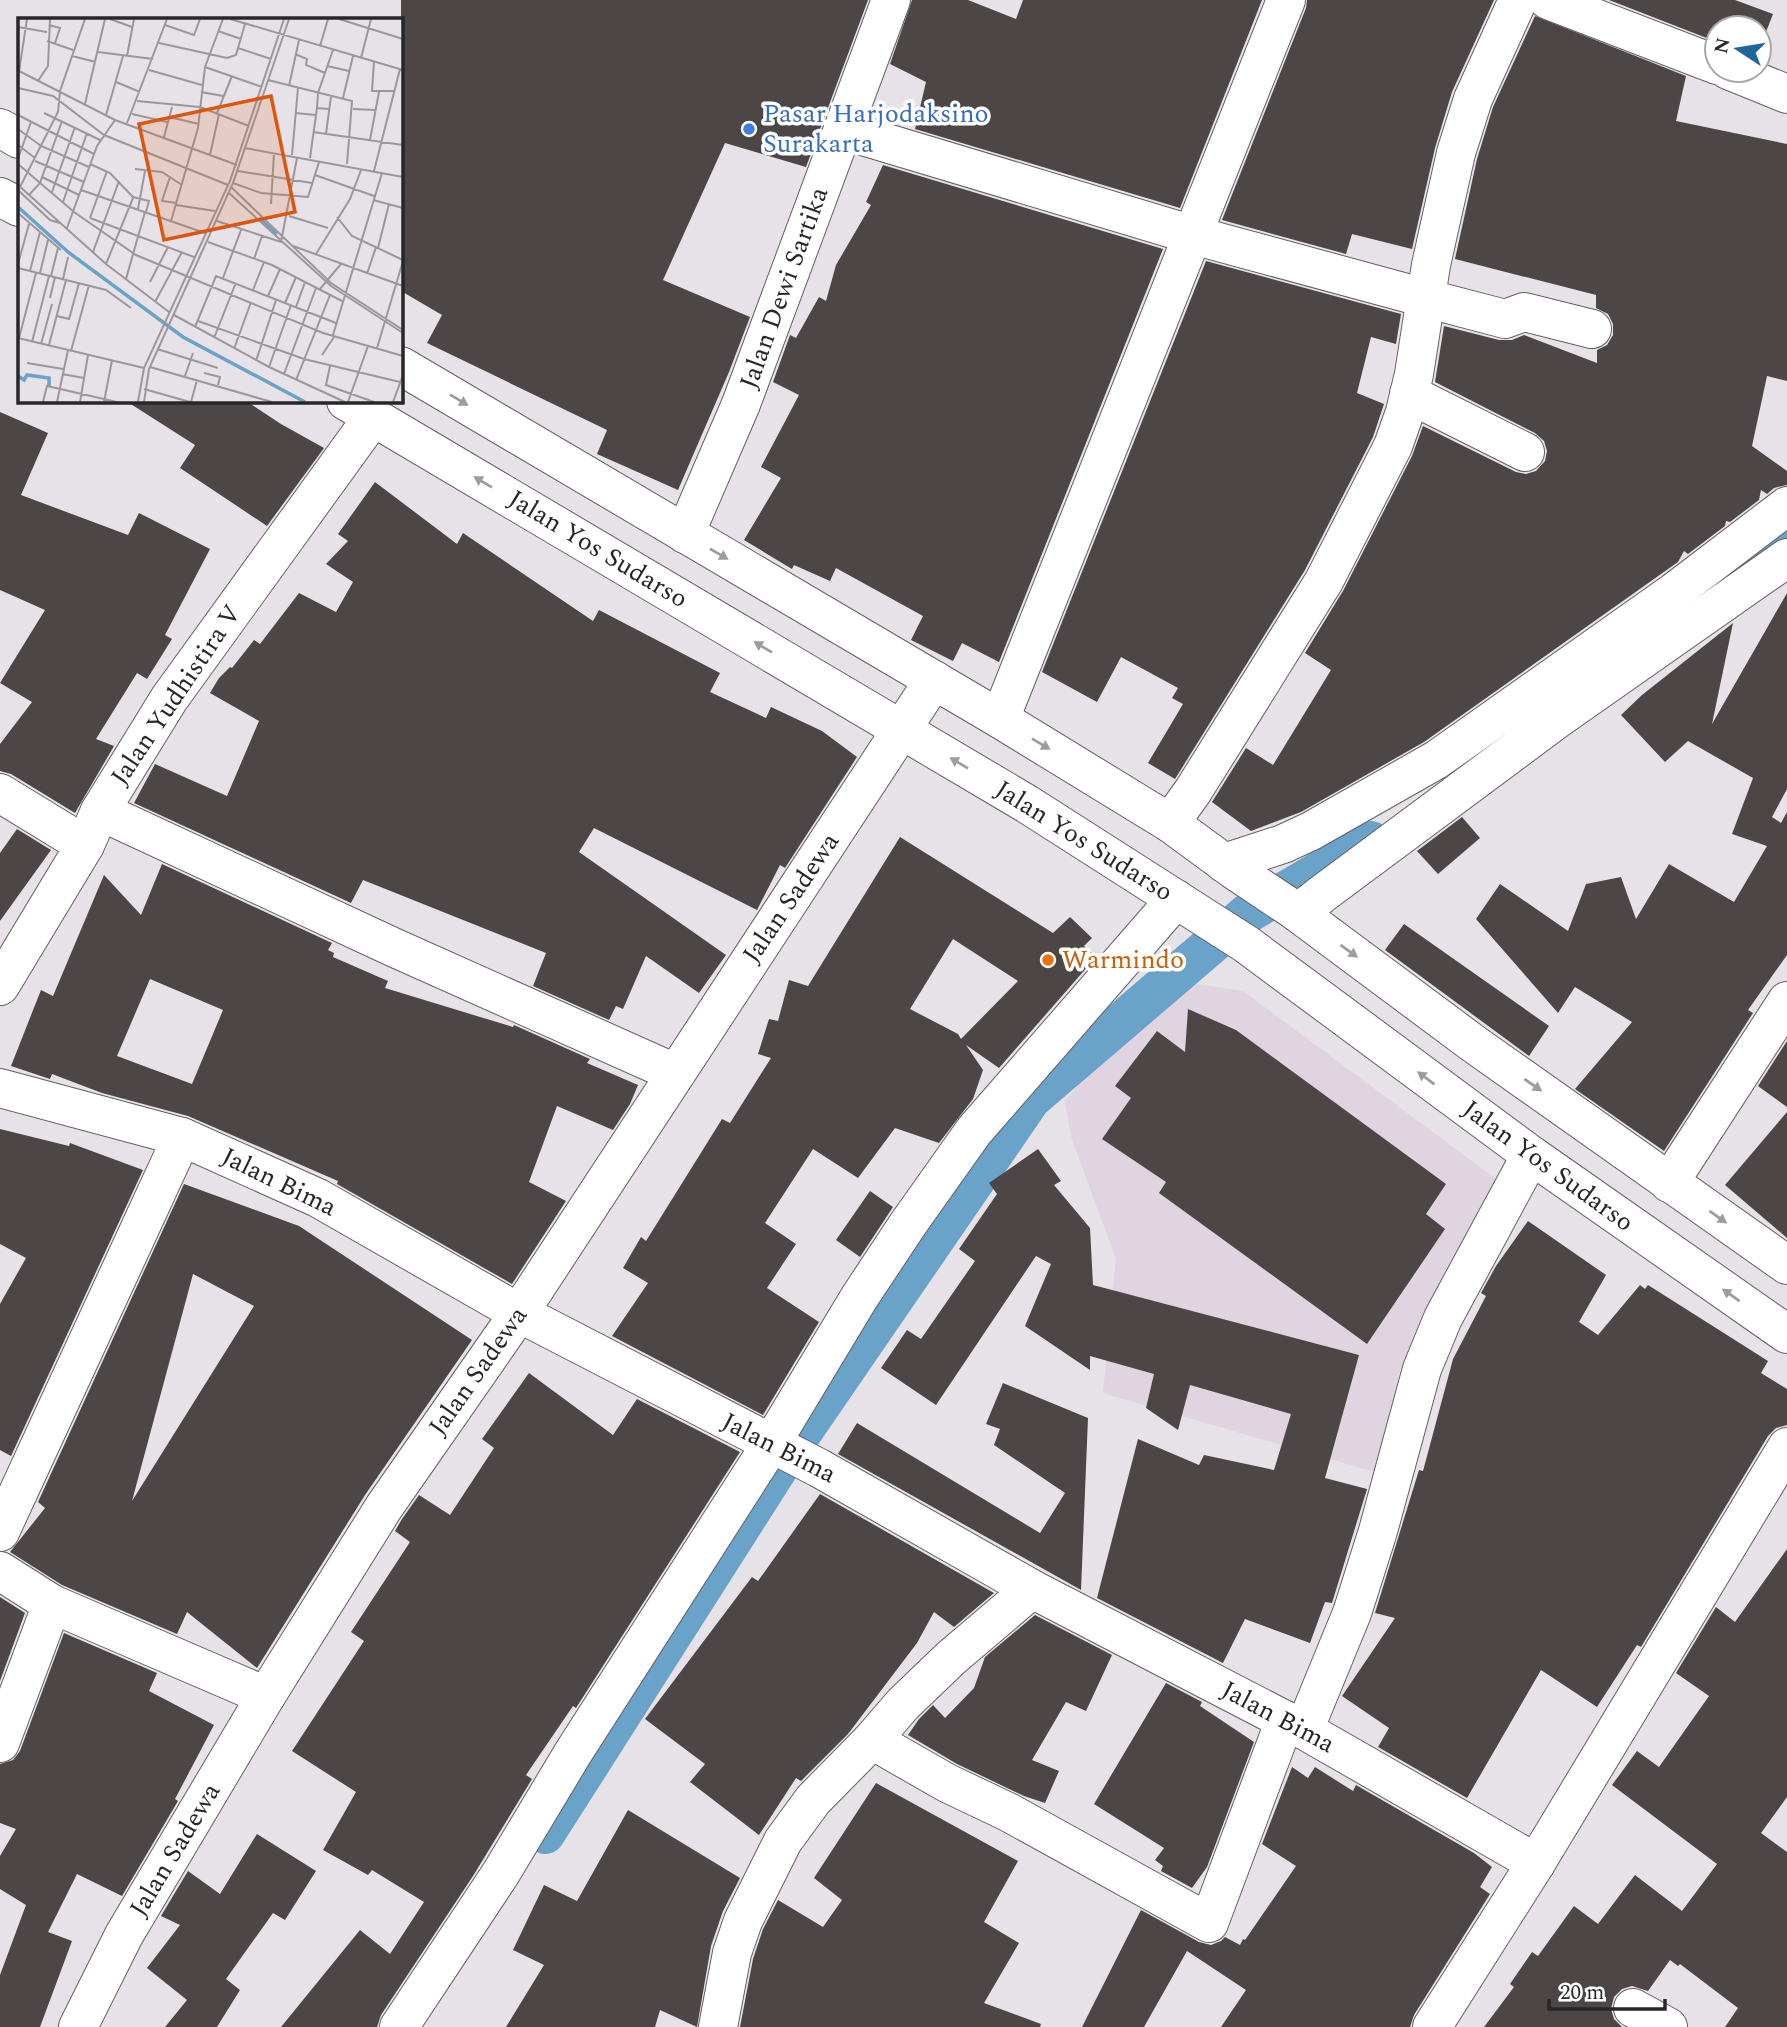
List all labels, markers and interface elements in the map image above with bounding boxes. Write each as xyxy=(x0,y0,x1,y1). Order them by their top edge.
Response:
north arrow xyxy=(1703,14,1773,84)
inset map xyxy=(18,18,402,402)
text: N xyxy=(1707,35,1739,56)
place label: Pasar Harjodaksino Surakarta xyxy=(763,94,989,164)
marker: Pasar Harjodaksino Surakarta xyxy=(741,121,757,137)
street label: Jalan Dewi Sartika xyxy=(729,181,839,395)
one-way arrow xyxy=(450,394,469,407)
one-way arrow xyxy=(473,475,492,488)
street label: Jalan Yos Sudarso xyxy=(500,479,696,619)
one-way arrow xyxy=(709,547,728,560)
street label: Jalan Yudhistira V xyxy=(100,596,252,794)
one-way arrow xyxy=(754,641,773,653)
one-way arrow xyxy=(1032,738,1051,750)
one-way arrow xyxy=(949,757,968,769)
street label: Jalan Yos Sudarso xyxy=(987,770,1181,912)
street label: Jalan Sadewa xyxy=(732,824,850,972)
place label: Warmindo xyxy=(1062,940,1184,980)
one-way arrow xyxy=(1340,944,1358,958)
marker: Warmindo xyxy=(1040,952,1056,968)
one-way arrow xyxy=(1417,1071,1435,1085)
one-way arrow xyxy=(1524,1078,1542,1092)
street label: Jalan Yos Sudarso xyxy=(1454,1090,1642,1242)
street label: Jalan Bima xyxy=(214,1137,344,1227)
one-way arrow xyxy=(1709,1210,1727,1224)
one-way arrow xyxy=(1722,1288,1740,1302)
street label: Jalan Sadewa xyxy=(418,1298,538,1444)
street label: Jalan Bima xyxy=(715,1402,844,1494)
street label: Jalan Bima xyxy=(1214,1670,1342,1764)
street label: Jalan Sadewa xyxy=(119,1775,231,1925)
scale bar xyxy=(1549,1968,1664,2012)
text: 20 m xyxy=(1560,1977,1604,2009)

